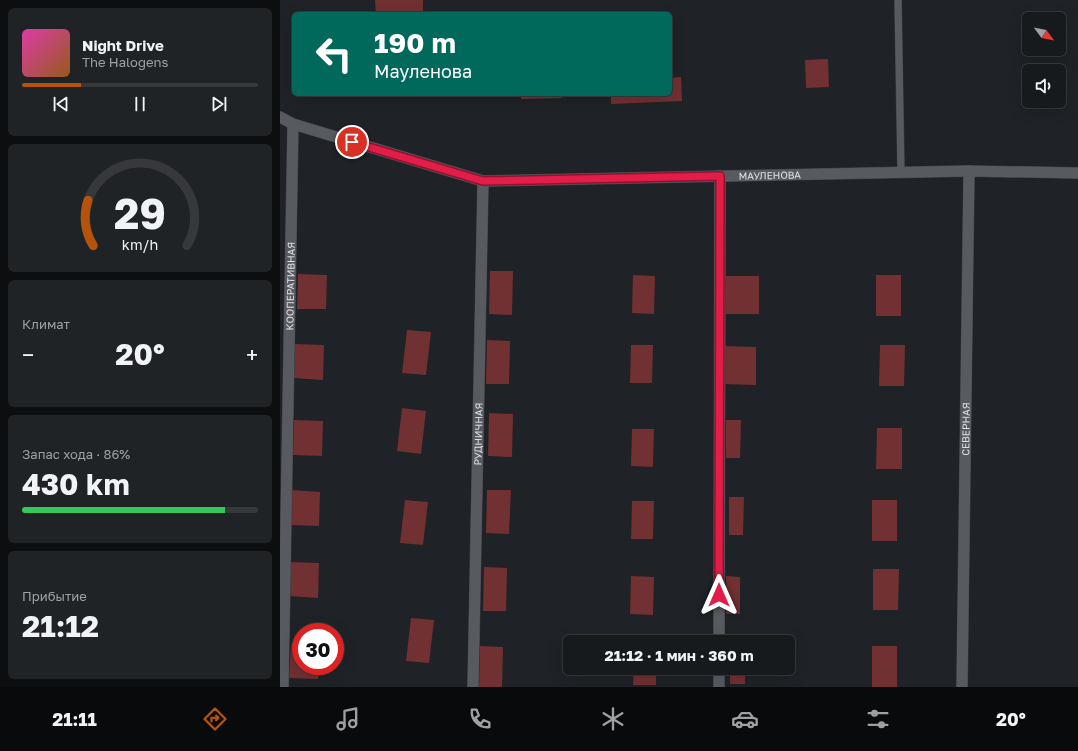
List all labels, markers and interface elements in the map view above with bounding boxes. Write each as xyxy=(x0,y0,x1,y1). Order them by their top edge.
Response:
north arrow xyxy=(1022,12,1066,56)
map controls xyxy=(1022,12,1066,108)
text: 190 m xyxy=(374,26,456,59)
icon: left xyxy=(308,28,360,80)
text: Night Drive xyxy=(82,36,164,54)
text: The Halogens xyxy=(82,54,168,70)
text: Мауленова xyxy=(374,60,472,82)
button: sound xyxy=(1022,64,1066,108)
icon: previous xyxy=(50,93,72,115)
icon: pause xyxy=(129,93,151,115)
icon: next xyxy=(208,93,230,115)
pin xyxy=(335,125,369,159)
icon: arrive xyxy=(341,131,363,153)
street label: МАУЛЕНОВА xyxy=(739,168,801,182)
text: 29 xyxy=(114,187,166,237)
text: km/h xyxy=(122,235,158,252)
street label: КООПЕРАТИВНАЯ xyxy=(283,242,297,330)
text: Климат xyxy=(22,316,70,332)
text: 20° xyxy=(115,336,165,372)
text: − xyxy=(22,341,34,368)
text: + xyxy=(246,341,258,368)
street label: РУДНИЧНАЯ xyxy=(471,402,485,466)
street label: СЕВЕРНАЯ xyxy=(959,402,972,456)
text: Запас хода · 86% xyxy=(22,446,130,462)
text: 430 km xyxy=(22,466,130,502)
position arrow xyxy=(698,574,740,616)
text: Прибытие xyxy=(22,588,87,604)
text: 21:12 xyxy=(22,608,99,644)
speed limit sign: 30 xyxy=(292,623,344,675)
text: 21:12 · 1 мин · 360 m xyxy=(604,646,754,664)
icon: directions xyxy=(201,705,229,733)
icon: music xyxy=(334,705,362,733)
icon: phone xyxy=(466,705,494,733)
icon: climate xyxy=(599,705,627,733)
icon: car xyxy=(731,705,759,733)
icon: filters xyxy=(864,705,892,733)
text: 21:11 xyxy=(52,708,97,730)
text: 20° xyxy=(996,708,1026,730)

